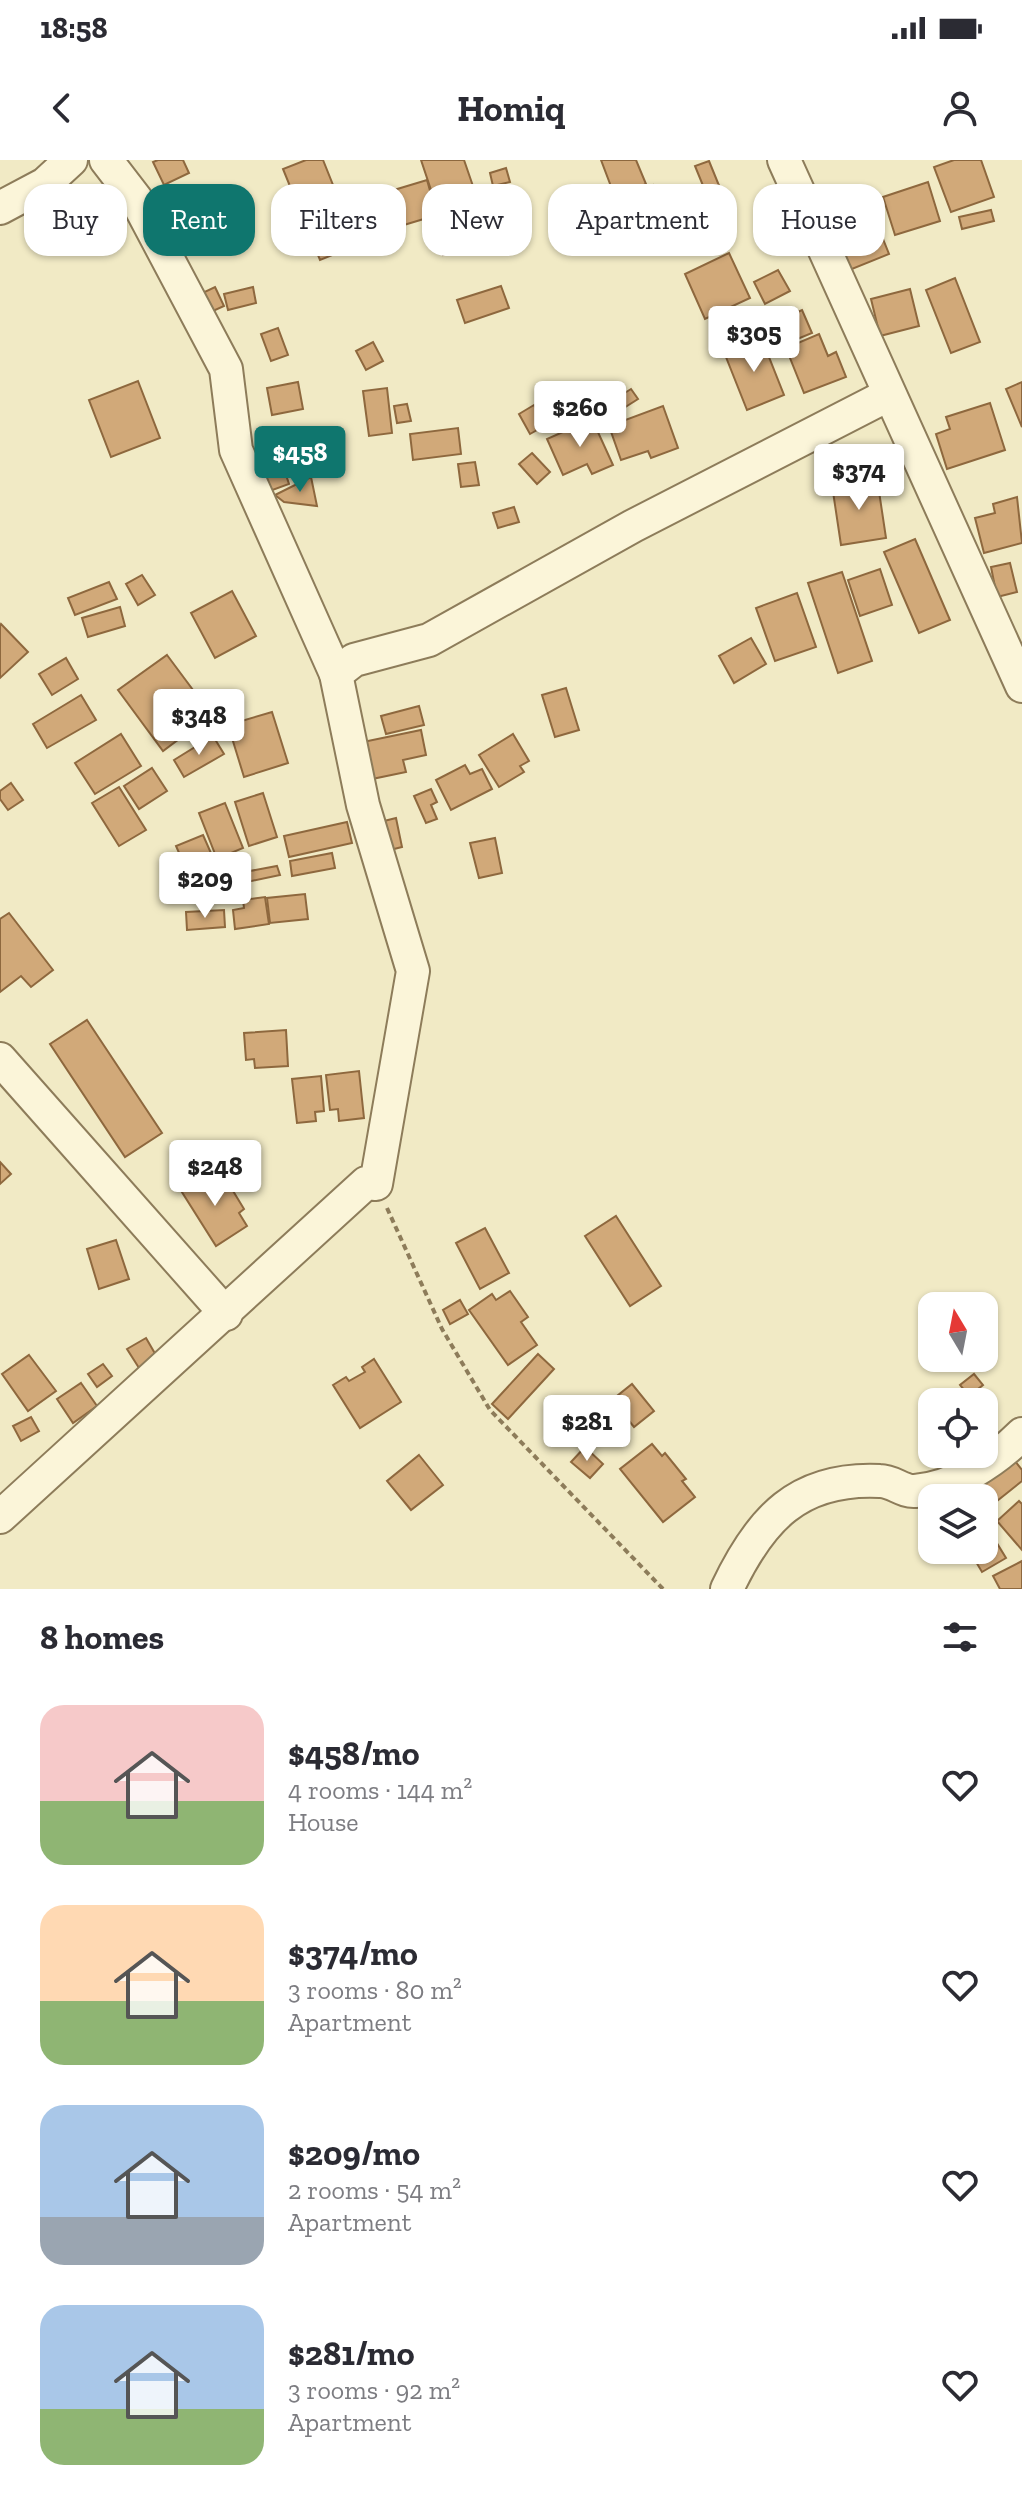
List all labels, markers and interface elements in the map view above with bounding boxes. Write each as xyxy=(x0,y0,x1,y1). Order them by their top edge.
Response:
text: 18:58 xyxy=(40,10,108,46)
icon: back xyxy=(40,86,84,130)
icon: person xyxy=(938,86,982,130)
text: Homiq xyxy=(457,87,565,130)
chip: Buy xyxy=(24,184,127,256)
chip: Rent xyxy=(143,184,255,256)
chip: Filters xyxy=(271,184,406,256)
chip: New xyxy=(422,184,532,256)
chip: Apartment xyxy=(548,184,737,256)
chip: House xyxy=(753,184,885,256)
pin: $305 xyxy=(707,306,801,374)
text: $305 xyxy=(726,316,782,348)
pin: $260 xyxy=(533,381,627,449)
text: $260 xyxy=(552,391,608,423)
pin: $458 xyxy=(253,426,347,494)
text: $458 xyxy=(272,436,328,468)
pin: $374 xyxy=(812,444,906,512)
text: $374 xyxy=(832,454,886,486)
pin: $348 xyxy=(152,689,246,757)
text: $348 xyxy=(171,699,227,731)
pin: $209 xyxy=(158,852,252,920)
text: $209 xyxy=(177,862,233,894)
pin: $248 xyxy=(168,1140,262,1208)
text: $248 xyxy=(187,1150,243,1182)
north arrow xyxy=(918,1292,998,1372)
map controls xyxy=(918,1292,998,1564)
button: locate xyxy=(918,1388,998,1468)
pin: $281 xyxy=(540,1395,634,1463)
text: $281 xyxy=(561,1405,613,1437)
button: layers xyxy=(918,1484,998,1564)
icon: filters xyxy=(938,1615,982,1659)
text: 8 homes xyxy=(40,1617,164,1658)
text: $458/mo xyxy=(288,1733,420,1774)
icon: home xyxy=(104,1737,200,1833)
icon: heart xyxy=(938,1763,982,1807)
text: 4 rooms · 144 m² xyxy=(288,1774,472,1806)
text: House xyxy=(288,1806,359,1838)
text: $374/mo xyxy=(288,1933,418,1974)
icon: home xyxy=(104,1937,200,2033)
icon: heart xyxy=(938,1963,982,2007)
text: 3 rooms · 80 m² xyxy=(288,1974,462,2006)
text: Apartment xyxy=(288,2006,411,2038)
text: $209/mo xyxy=(288,2133,420,2174)
icon: home xyxy=(104,2137,200,2233)
icon: heart xyxy=(938,2163,982,2207)
text: 2 rooms · 54 m² xyxy=(288,2174,461,2206)
text: Apartment xyxy=(288,2206,411,2238)
text: $281/mo xyxy=(288,2333,414,2374)
icon: home xyxy=(104,2337,200,2433)
icon: heart xyxy=(938,2363,982,2407)
text: 3 rooms · 92 m² xyxy=(288,2374,460,2406)
text: Apartment xyxy=(288,2406,411,2438)

